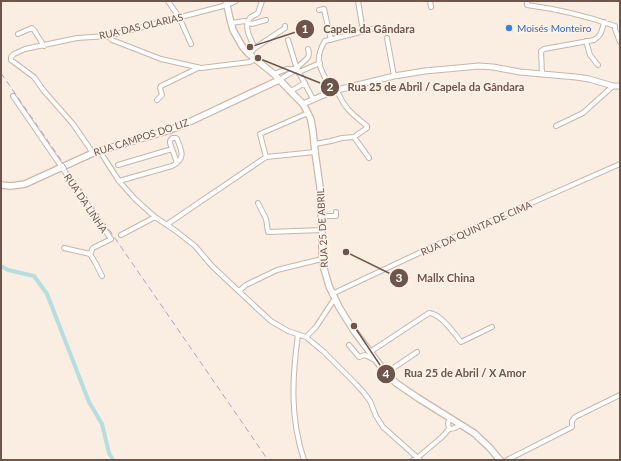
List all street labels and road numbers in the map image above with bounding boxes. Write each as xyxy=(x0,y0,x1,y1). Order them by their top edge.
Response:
street label: RUA DAS OLARIAS xyxy=(98,11,184,41)
street label: RUA CAMPOS DO LIZ xyxy=(92,116,190,158)
street label: RUA DA LINHA xyxy=(62,171,110,235)
street label: RUA 25 DE ABRIL xyxy=(314,188,330,268)
street label: RUA DA QUINTA DE CIMA xyxy=(419,198,534,258)

